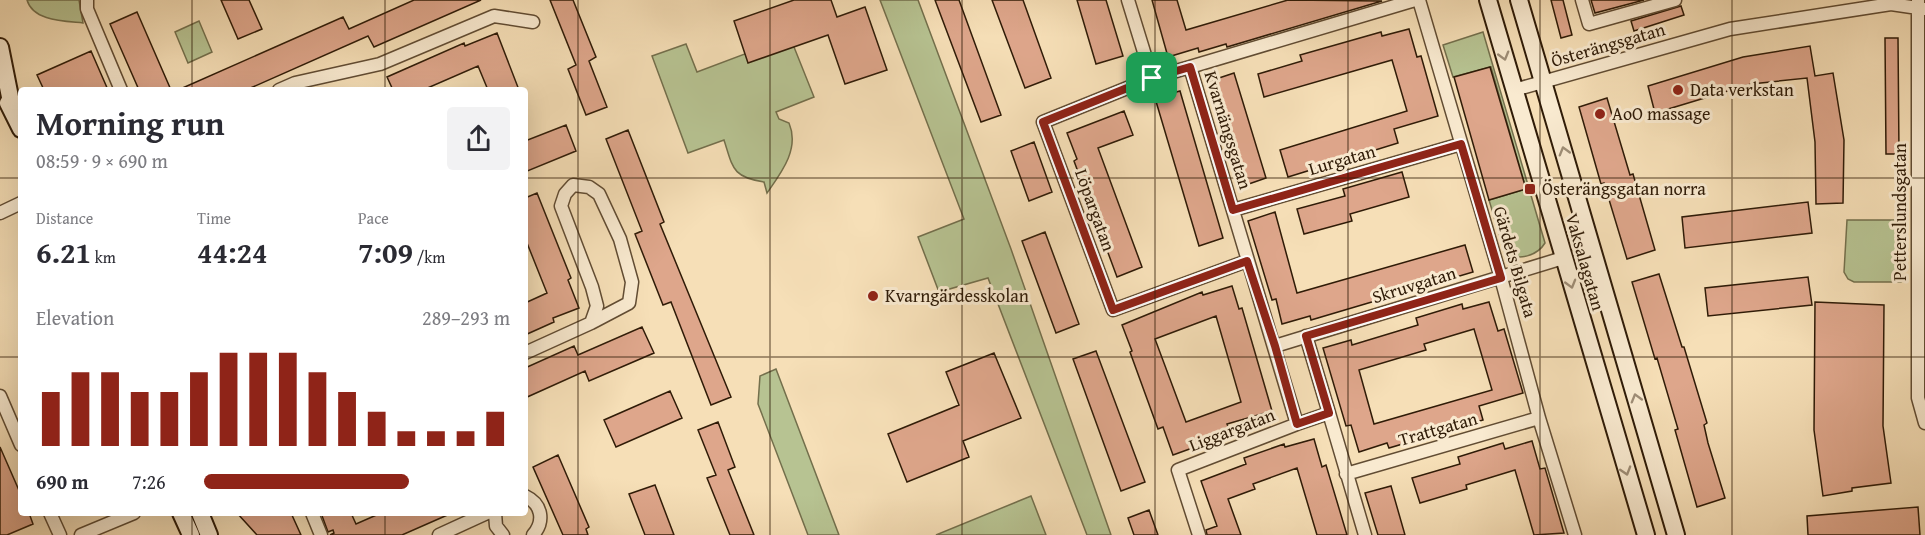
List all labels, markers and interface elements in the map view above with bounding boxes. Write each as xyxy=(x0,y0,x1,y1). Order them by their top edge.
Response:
street label: Österängsgatan xyxy=(1548,15,1668,74)
one-way arrow xyxy=(1497,50,1509,61)
pin xyxy=(1126,52,1177,103)
icon: arrive xyxy=(1135,61,1168,94)
street label: Kvarnängsgatan xyxy=(1198,67,1259,192)
place label: Data verkstan xyxy=(1690,76,1794,103)
marker: Data verkstan xyxy=(1671,83,1685,97)
text: Morning run xyxy=(36,99,225,147)
place label: AoO massage xyxy=(1612,100,1710,127)
button: share xyxy=(447,107,510,170)
marker: AoO massage xyxy=(1593,107,1607,121)
street label: Lurgatan xyxy=(1305,137,1378,182)
street label: Petterslundsgatan xyxy=(1886,143,1913,281)
text: 08:59 · 9 × 690 m xyxy=(36,146,168,175)
one-way arrow xyxy=(1559,146,1571,157)
street label: Löpargatan xyxy=(1068,165,1123,255)
place label: Österängsgatan norra xyxy=(1542,175,1706,202)
marker: Österängsgatan norra xyxy=(1523,182,1537,196)
street label: Gärdets Bilgata xyxy=(1487,203,1544,321)
text: Distance xyxy=(36,206,93,230)
text: Time xyxy=(197,206,231,230)
text: Pace xyxy=(358,206,389,230)
street label: Vaksalagatan xyxy=(1559,210,1612,314)
text: 6.21 xyxy=(36,230,91,274)
text: 44:24 xyxy=(197,230,268,274)
text: 7:09 xyxy=(358,230,413,274)
text: km xyxy=(91,245,116,269)
text: /km xyxy=(413,245,445,269)
street label: Skruvgatan xyxy=(1369,259,1459,310)
one-way arrow xyxy=(1564,278,1576,289)
place label: Kvarngärdesskolan xyxy=(885,282,1029,309)
marker: Kvarngärdesskolan xyxy=(866,289,880,303)
text: Elevation xyxy=(36,303,114,332)
text: 289–293 m xyxy=(422,303,510,332)
one-way arrow xyxy=(1631,393,1643,404)
street label: Liggargatan xyxy=(1185,401,1279,458)
street label: Trattgatan xyxy=(1395,404,1481,453)
one-way arrow xyxy=(1619,465,1631,475)
text: 690 m xyxy=(36,467,89,496)
text: 7:26 xyxy=(132,467,166,496)

